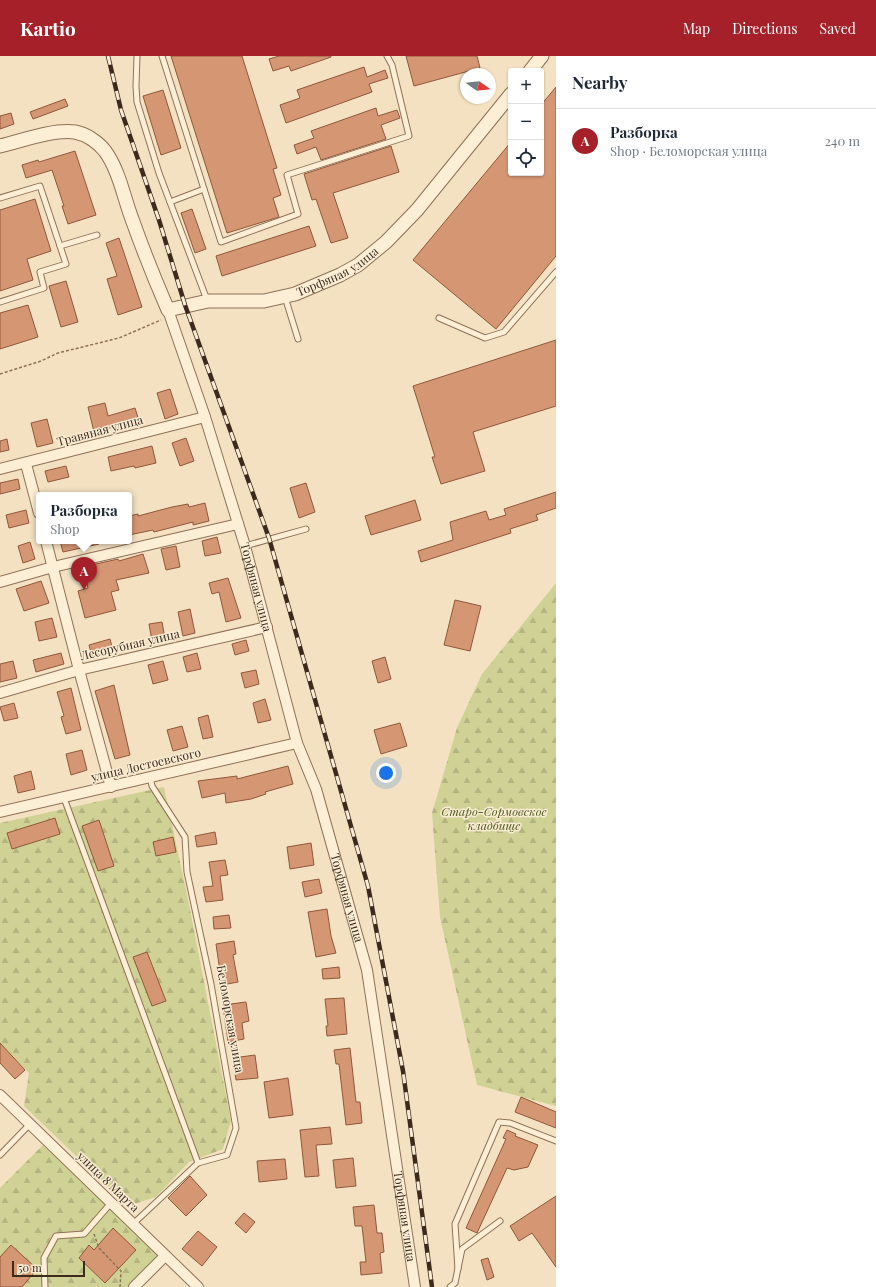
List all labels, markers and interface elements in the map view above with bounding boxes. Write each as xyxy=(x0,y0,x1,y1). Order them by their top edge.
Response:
text: Kartio xyxy=(20,15,76,41)
text: Map xyxy=(683,19,710,38)
text: Directions xyxy=(732,19,798,38)
text: Saved xyxy=(820,19,856,38)
north arrow xyxy=(460,68,496,104)
map controls xyxy=(508,68,544,176)
button: + xyxy=(508,68,544,104)
text: Nearby xyxy=(572,71,627,93)
button: − xyxy=(508,104,544,140)
text: Разборка xyxy=(610,122,678,142)
text: A xyxy=(581,132,589,149)
text: 240 m xyxy=(825,132,860,149)
button: locate xyxy=(508,140,544,176)
text: Shop · Беломорская улица xyxy=(610,142,767,159)
street label: Торфяная улица xyxy=(294,243,381,300)
street label: Травяная улица xyxy=(55,411,145,449)
popup xyxy=(36,492,132,544)
text: Разборка xyxy=(50,500,118,520)
text: Shop xyxy=(50,520,80,537)
street label: Торфяная улица xyxy=(237,541,276,633)
pin: A xyxy=(71,557,97,590)
street label: Лесорубная улица xyxy=(78,625,181,663)
street label: улица Достоевского xyxy=(88,744,203,785)
your location xyxy=(376,763,396,783)
park label: Старо-Сормовское кладбище xyxy=(441,803,547,833)
street label: Торфяная улица xyxy=(328,851,368,944)
street label: Беломорская улица xyxy=(214,964,248,1074)
street label: улица 8 Марта xyxy=(73,1147,143,1215)
street label: Торфяная улица xyxy=(391,1170,420,1263)
scale bar xyxy=(12,1259,85,1278)
text: 50 m xyxy=(18,1260,42,1275)

